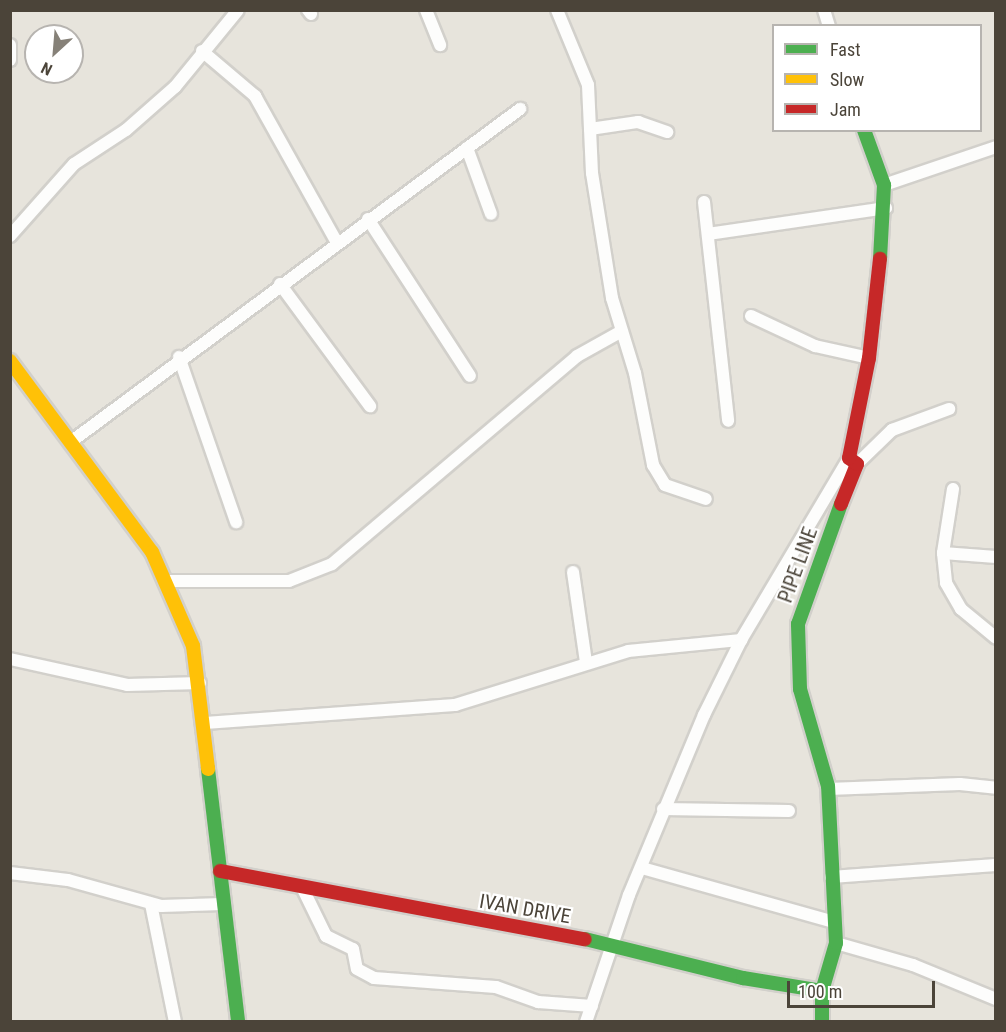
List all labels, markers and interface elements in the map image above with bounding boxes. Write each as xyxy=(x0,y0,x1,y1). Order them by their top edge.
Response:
north arrow xyxy=(24,24,84,84)
legend xyxy=(772,24,982,132)
text: Fast xyxy=(830,39,861,60)
text: N xyxy=(38,58,55,80)
text: Slow xyxy=(830,69,864,90)
text: Jam xyxy=(830,99,861,120)
street label: PIPE LINE xyxy=(773,524,823,606)
street label: IVAN DRIVE xyxy=(478,889,572,929)
scale bar xyxy=(790,969,938,1007)
text: 100 m xyxy=(798,981,842,1002)

